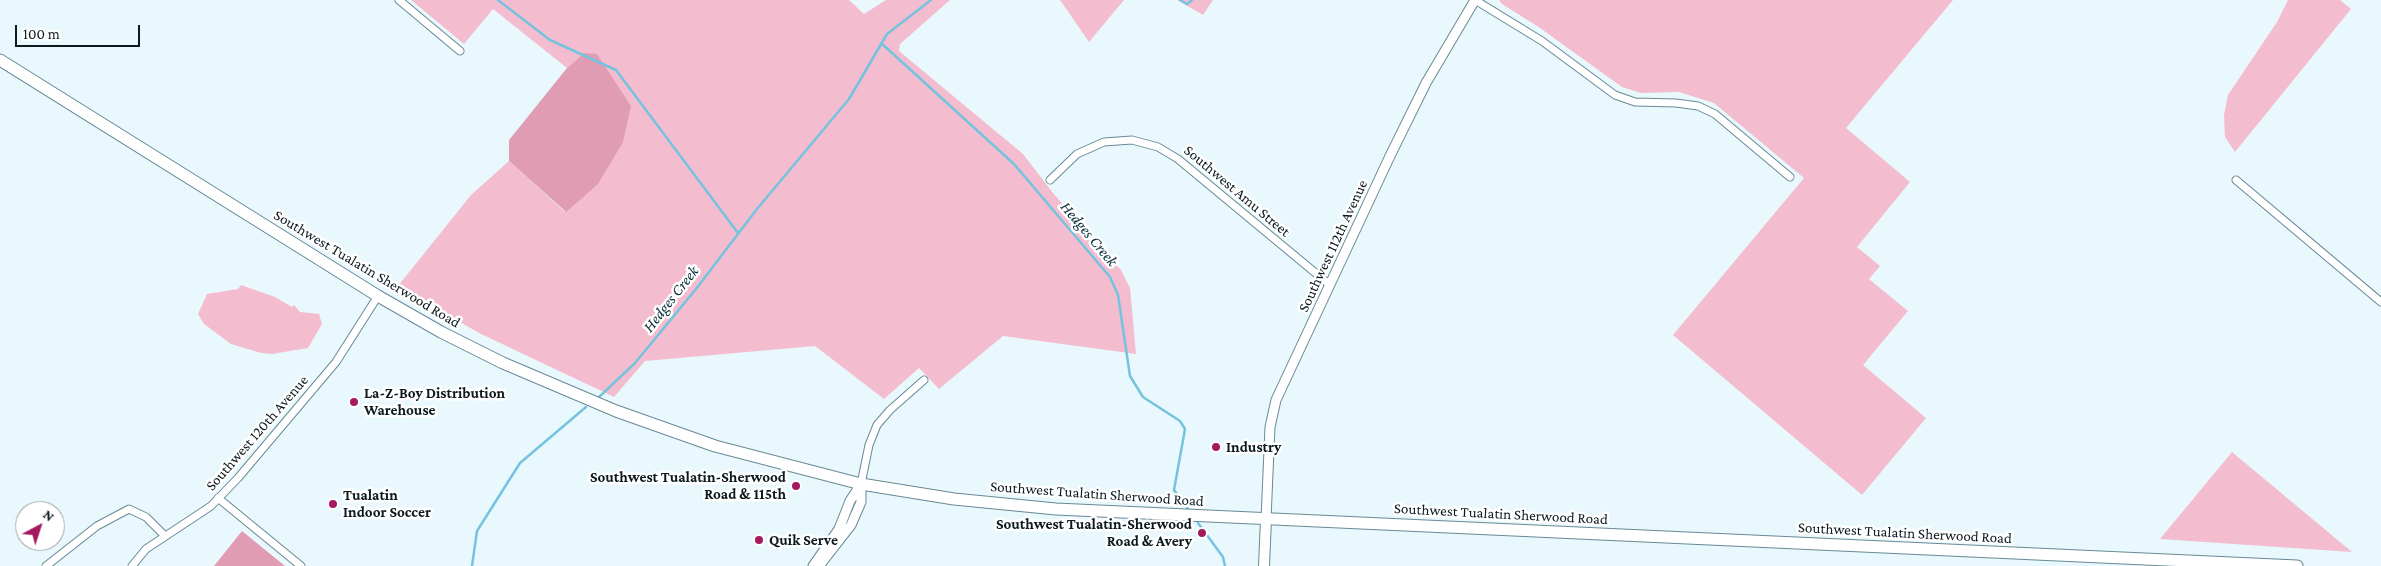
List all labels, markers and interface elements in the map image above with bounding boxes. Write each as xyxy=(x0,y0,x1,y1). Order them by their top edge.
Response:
scale bar xyxy=(18,15,142,47)
text: 100 m xyxy=(23,26,60,42)
street label: Southwest Amu Street xyxy=(1180,141,1294,241)
street label: Southwest 112th Avenue xyxy=(1294,177,1372,315)
water label: Hedges Creek xyxy=(1056,198,1122,270)
street label: Southwest Tualatin Sherwood Road xyxy=(271,206,463,332)
water label: Hedges Creek xyxy=(639,262,703,336)
street label: Southwest 120th Avenue xyxy=(202,372,312,494)
place label: La-Z-Boy Distribution Warehouse xyxy=(364,384,505,419)
marker: La-Z-Boy Distribution Warehouse xyxy=(348,396,360,408)
place label: Industry xyxy=(1226,438,1281,456)
marker: Industry xyxy=(1210,441,1222,453)
place label: Southwest Tualatin-Sherwood Road & 115th xyxy=(590,468,786,503)
street label: Southwest Tualatin Sherwood Road xyxy=(990,478,1204,510)
marker: Southwest Tualatin-Sherwood Road & 115th xyxy=(790,480,802,492)
place label: Tualatin Indoor Soccer xyxy=(343,486,431,521)
marker: Tualatin Indoor Soccer xyxy=(327,498,339,510)
street label: Southwest Tualatin Sherwood Road xyxy=(1394,499,1608,529)
north arrow xyxy=(15,501,65,551)
text: N xyxy=(40,506,58,524)
place label: Southwest Tualatin-Sherwood Road & Avery xyxy=(996,515,1192,550)
street label: Southwest Tualatin Sherwood Road xyxy=(1798,518,2012,548)
marker: Southwest Tualatin-Sherwood Road & Avery xyxy=(1196,527,1208,539)
place label: Quik Serve xyxy=(769,531,838,549)
marker: Quik Serve xyxy=(753,534,765,546)

